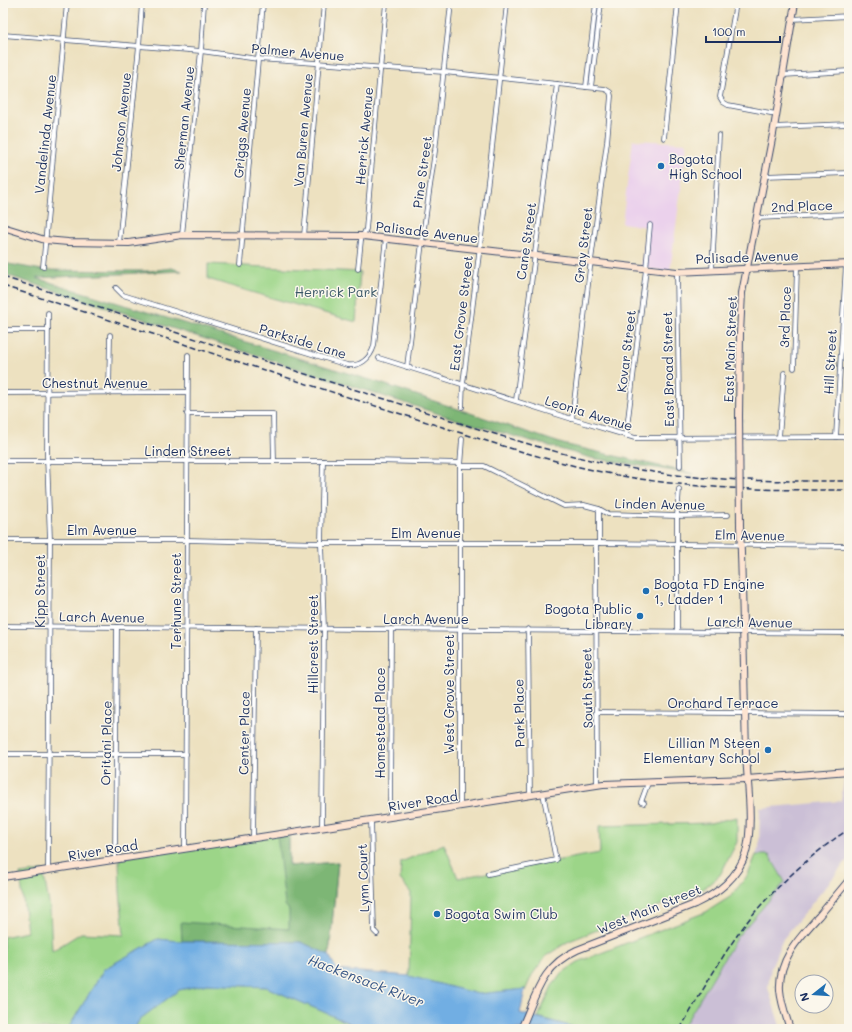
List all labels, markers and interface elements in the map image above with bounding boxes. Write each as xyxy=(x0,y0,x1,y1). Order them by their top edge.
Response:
scale bar xyxy=(706,18,780,44)
text: 100 m xyxy=(712,23,746,39)
street label: Palmer Avenue xyxy=(251,39,345,64)
street label: Sherman Avenue xyxy=(170,65,197,171)
street label: Johnson Avenue xyxy=(107,71,134,172)
street label: Van Buren Avenue xyxy=(289,72,316,187)
street label: Vandelinda Avenue xyxy=(30,73,59,194)
street label: Herrick Avenue xyxy=(351,86,376,186)
street label: Griggs Avenue xyxy=(229,87,254,179)
street label: Pine Street xyxy=(408,134,435,209)
place label: Bogota High School xyxy=(669,150,742,182)
marker: Bogota High School xyxy=(656,161,666,171)
street label: 2nd Place xyxy=(771,196,833,215)
street label: Cane Street xyxy=(512,201,539,281)
street label: Gray Street xyxy=(569,206,596,284)
street label: Palisade Avenue xyxy=(375,217,479,246)
street label: Palisade Avenue xyxy=(695,246,799,267)
street label: East Grove Street xyxy=(445,254,476,372)
park label: Herrick Park xyxy=(295,283,377,300)
street label: 3rd Place xyxy=(775,286,794,348)
street label: East Main Street xyxy=(719,295,740,403)
street label: Kovar Street xyxy=(612,309,639,393)
street label: East Broad Street xyxy=(658,311,677,427)
street label: Parkside Lane xyxy=(257,319,349,362)
street label: Hill Street xyxy=(819,329,840,395)
street label: Chestnut Avenue xyxy=(42,374,148,391)
street label: Leonia Avenue xyxy=(543,391,635,434)
street label: Linden Street xyxy=(144,442,232,459)
street label: Linden Avenue xyxy=(615,494,705,513)
street label: Elm Avenue xyxy=(67,521,137,538)
street label: Elm Avenue xyxy=(391,524,461,541)
street label: Elm Avenue xyxy=(715,525,785,544)
street label: Terhune Street xyxy=(167,552,184,650)
street label: Kipp Street xyxy=(31,554,48,628)
place label: Bogota FD Engine 1, Ladder 1 xyxy=(654,575,765,607)
marker: Bogota FD Engine 1, Ladder 1 xyxy=(641,586,651,596)
street label: Hillcrest Street xyxy=(304,594,321,694)
place label: Bogota Public Library xyxy=(545,600,632,632)
street label: Larch Avenue xyxy=(59,607,145,626)
street label: Larch Avenue xyxy=(383,610,469,627)
marker: Bogota Public Library xyxy=(635,611,645,621)
street label: Larch Avenue xyxy=(707,612,793,631)
street label: West Grove Street xyxy=(440,634,457,754)
street label: South Street xyxy=(577,647,596,729)
street label: Homestead Place xyxy=(371,668,388,778)
street label: Park Place xyxy=(509,679,528,747)
street label: Center Place xyxy=(234,691,253,775)
street label: Orchard Terrace xyxy=(668,694,778,711)
street label: Oritani Place xyxy=(96,700,115,786)
place label: Lillian M Steen Elementary School xyxy=(643,734,760,766)
marker: Lillian M Steen Elementary School xyxy=(763,745,773,755)
street label: River Road xyxy=(387,787,459,814)
street label: River Road xyxy=(67,836,139,863)
street label: Lynn Court xyxy=(353,843,372,913)
street label: West Main Street xyxy=(594,880,704,937)
place label: Bogota Swim Club xyxy=(445,905,558,922)
marker: Bogota Swim Club xyxy=(432,909,442,919)
water label: Hackensack River xyxy=(305,950,427,1011)
north arrow xyxy=(794,974,834,1014)
text: N xyxy=(796,991,812,1003)

